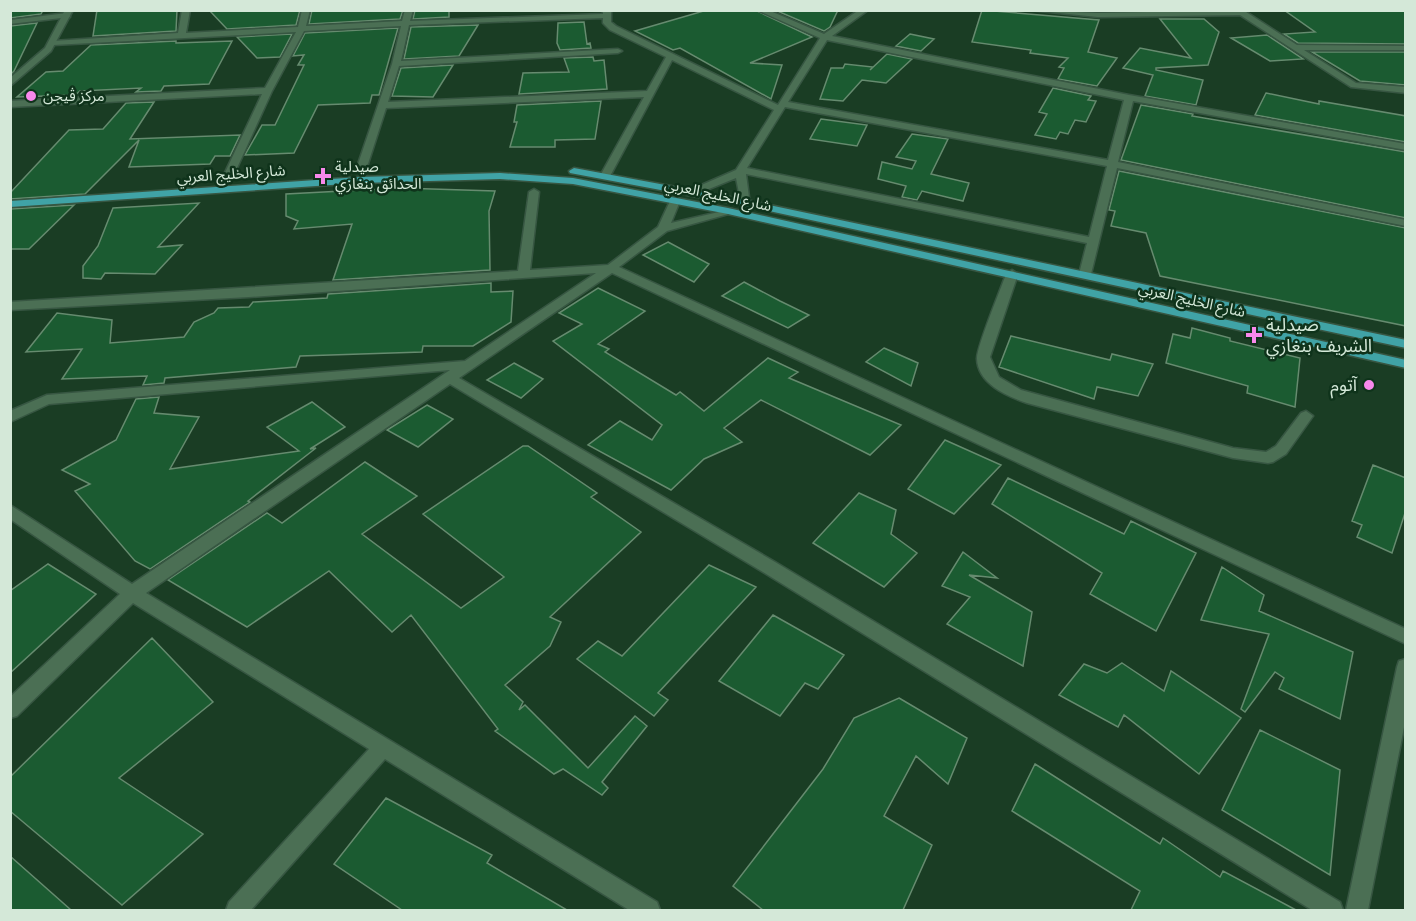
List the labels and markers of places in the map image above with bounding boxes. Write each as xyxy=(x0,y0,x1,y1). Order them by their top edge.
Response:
place label: مركز ڤيجن xyxy=(43,87,105,105)
marker: مركز ڤيجن xyxy=(24,89,38,103)
place label: صيدلية الحدائق بنغازي xyxy=(335,158,422,195)
marker: صيدلية الحدائق بنغازي xyxy=(316,169,330,183)
place label: صيدلية الشريف بنغازي xyxy=(1266,314,1372,359)
marker: صيدلية الشريف بنغازي xyxy=(1247,328,1261,342)
place label: آتوم xyxy=(1330,374,1358,399)
marker: آتوم xyxy=(1362,378,1376,392)

